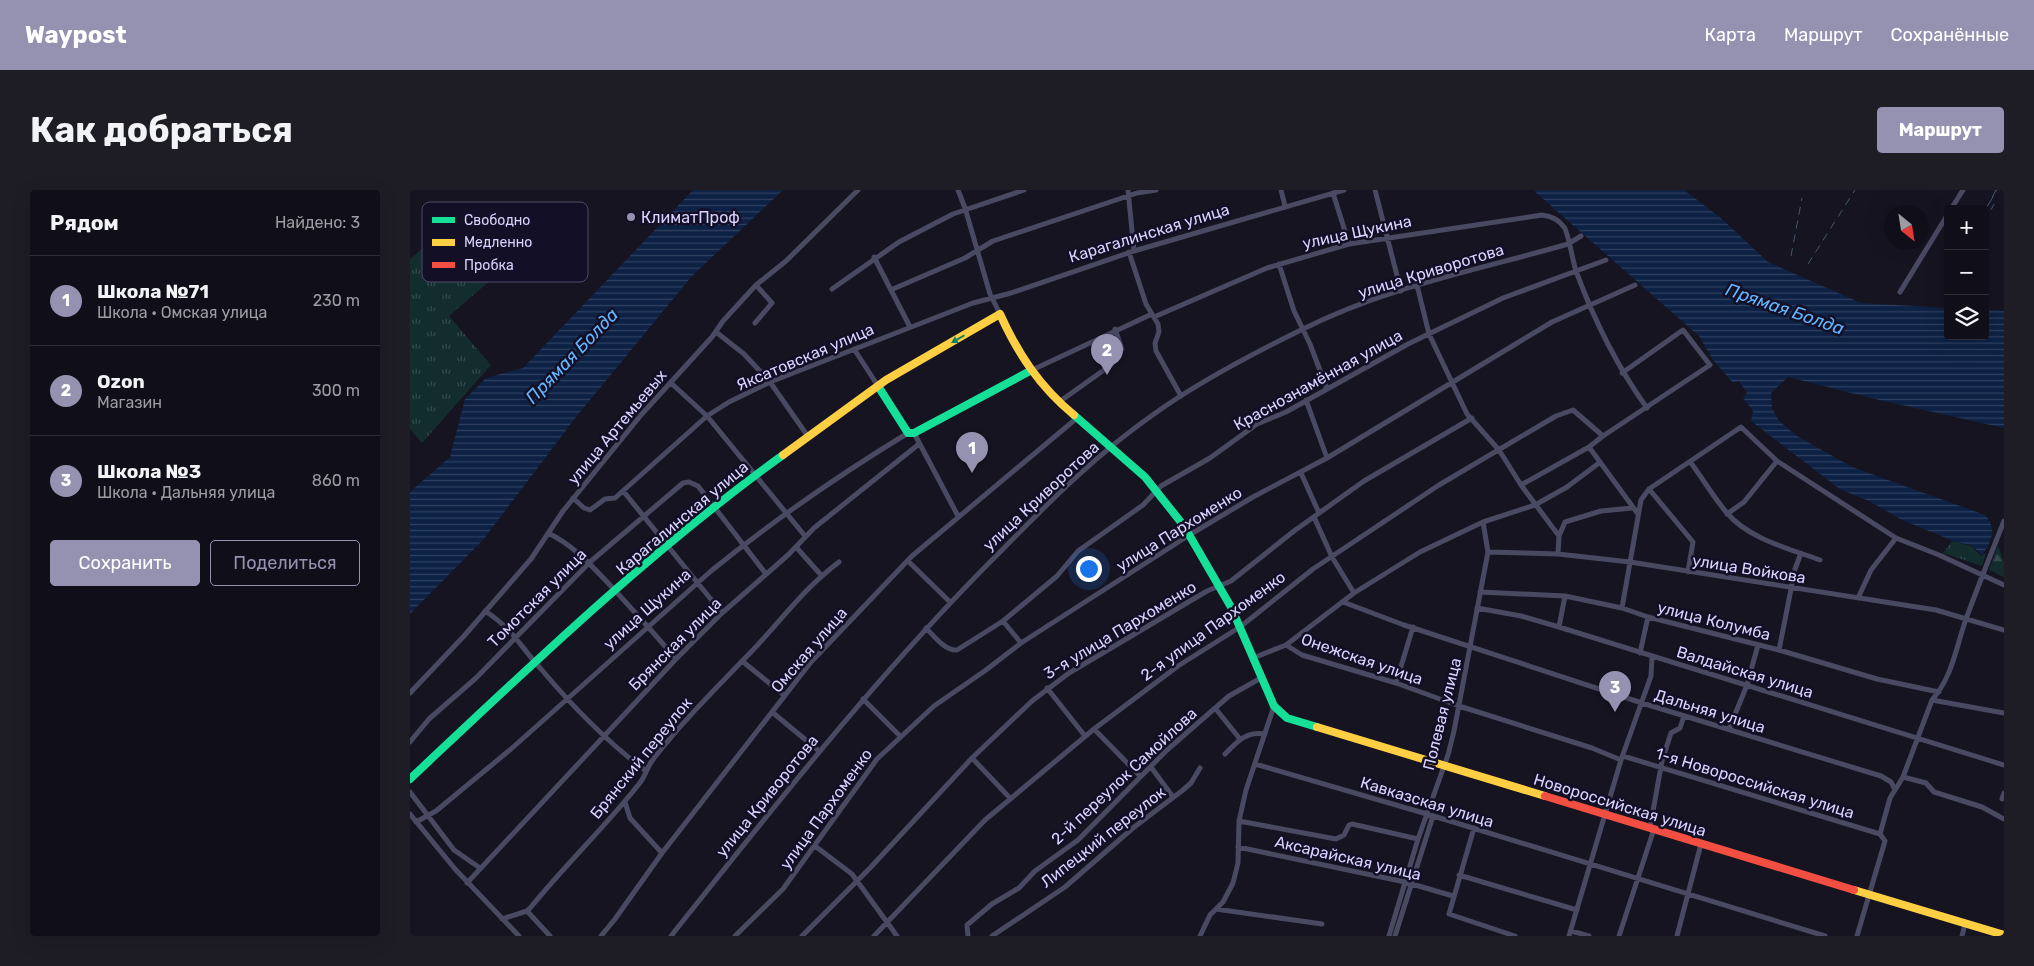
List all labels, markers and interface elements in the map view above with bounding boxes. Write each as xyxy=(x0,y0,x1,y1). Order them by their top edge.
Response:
text: Waypost xyxy=(25,21,127,49)
text: Карта xyxy=(1705,24,1756,46)
text: Маршрут xyxy=(1784,24,1863,46)
text: Сохранённые xyxy=(1891,24,2009,46)
button: Маршрут xyxy=(1877,107,2004,153)
text: Как добраться xyxy=(30,109,293,151)
street label: Карагалинская улица xyxy=(1066,200,1232,266)
legend xyxy=(422,202,588,282)
north arrow xyxy=(1884,205,1929,250)
map controls xyxy=(1944,205,1989,340)
button: + xyxy=(1944,205,1989,250)
place label: КлиматПроф xyxy=(641,208,740,227)
text: Рядом xyxy=(50,210,119,235)
marker: КлиматПроф xyxy=(625,211,637,223)
street label: улица Щукина xyxy=(1301,211,1413,253)
text: Свободно xyxy=(464,212,530,229)
text: Найдено: 3 xyxy=(275,213,360,232)
text: Медленно xyxy=(464,234,532,251)
street label: улица Криворотова xyxy=(1356,240,1506,302)
button: − xyxy=(1944,250,1989,295)
text: Пробка xyxy=(464,257,514,274)
water label: Прямая Болда xyxy=(1723,278,1847,340)
text: Школа №71 xyxy=(97,280,209,303)
text: 1 xyxy=(62,291,70,310)
text: 230 m xyxy=(313,291,360,310)
button: layers xyxy=(1944,295,1989,340)
text: Школа · Омская улица xyxy=(97,303,267,322)
water label: Прямая Болда xyxy=(521,304,623,408)
street label: Яксатовская улица xyxy=(733,319,877,395)
street label: Краснознамённая улица xyxy=(1230,326,1406,434)
one-way arrow xyxy=(951,334,964,343)
pin: 2 xyxy=(1091,334,1123,375)
street label: улица Артемьевых xyxy=(563,365,671,488)
text: Ozon xyxy=(97,370,145,393)
text: 2 xyxy=(61,381,71,400)
text: 300 m xyxy=(312,381,360,400)
text: Магазин xyxy=(97,393,162,412)
pin: 1 xyxy=(956,432,988,473)
street label: улица Криворотова xyxy=(979,437,1103,555)
street label: Карагалинская улица xyxy=(612,457,752,579)
text: Школа №3 xyxy=(97,460,201,483)
text: 3 xyxy=(61,471,71,490)
text: 860 m xyxy=(312,471,360,490)
text: Школа · Дальняя улица xyxy=(97,483,275,502)
street label: улица Пархоменко xyxy=(1113,483,1245,575)
button: Сохранить xyxy=(50,540,200,586)
button: Поделиться xyxy=(210,540,360,586)
street label: Томотская улица xyxy=(484,545,590,651)
street label: улица Войкова xyxy=(1691,551,1807,587)
your location xyxy=(1076,556,1102,582)
street label: улица Щукина xyxy=(599,565,695,653)
street label: 2-я улица Пархоменко xyxy=(1137,567,1289,685)
street label: 3-я улица Пархоменко xyxy=(1040,577,1200,683)
street label: Брянская улица xyxy=(625,594,725,694)
street label: улица Колумба xyxy=(1656,598,1772,644)
street label: Омская улица xyxy=(767,604,851,696)
street label: Онежская улица xyxy=(1299,629,1425,689)
street label: Валдайская улица xyxy=(1674,642,1816,702)
street label: Полевая улица xyxy=(1419,656,1465,772)
pin: 3 xyxy=(1599,671,1631,712)
street label: Дальняя улица xyxy=(1652,685,1768,737)
street label: Брянский переулок xyxy=(586,693,696,823)
street label: 2-й переулок Самойлова xyxy=(1047,704,1201,848)
street label: улица Криворотова xyxy=(712,731,822,861)
street label: 1-я Новороссийская улица xyxy=(1653,744,1857,822)
street label: улица Пархоменко xyxy=(776,745,876,873)
street label: Новороссийская улица xyxy=(1531,770,1709,840)
street label: Кавказская улица xyxy=(1358,773,1496,831)
street label: Липецкий переулок xyxy=(1037,782,1170,892)
street label: Аксарайская улица xyxy=(1273,832,1423,884)

